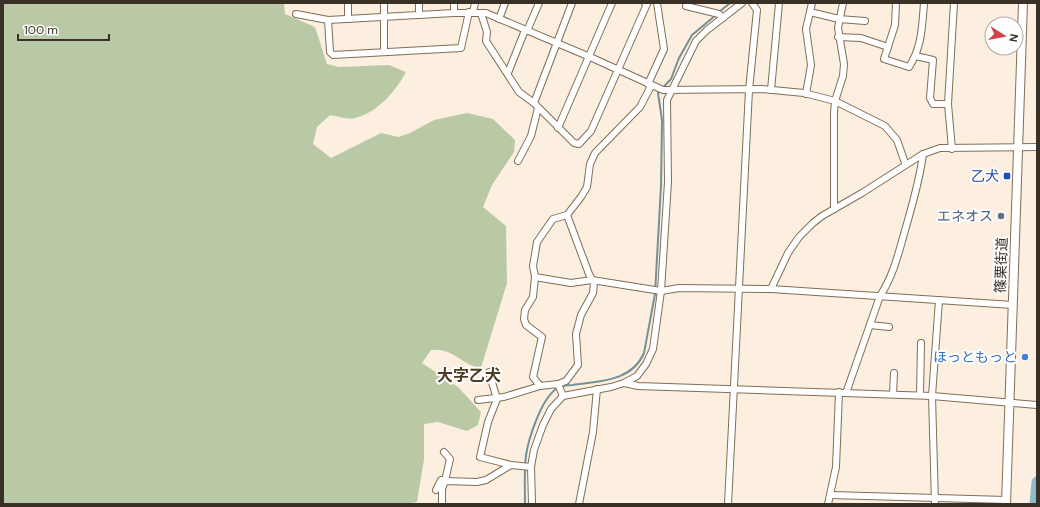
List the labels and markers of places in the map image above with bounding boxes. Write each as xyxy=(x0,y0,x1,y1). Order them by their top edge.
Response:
place label: 乙犬 xyxy=(971,167,999,185)
marker: 乙犬 xyxy=(1002,171,1012,181)
place label: エネオス xyxy=(937,207,993,225)
marker: エネオス xyxy=(996,211,1006,221)
place label: ほっともっと xyxy=(933,348,1017,366)
marker: ほっともっと xyxy=(1020,352,1030,362)

